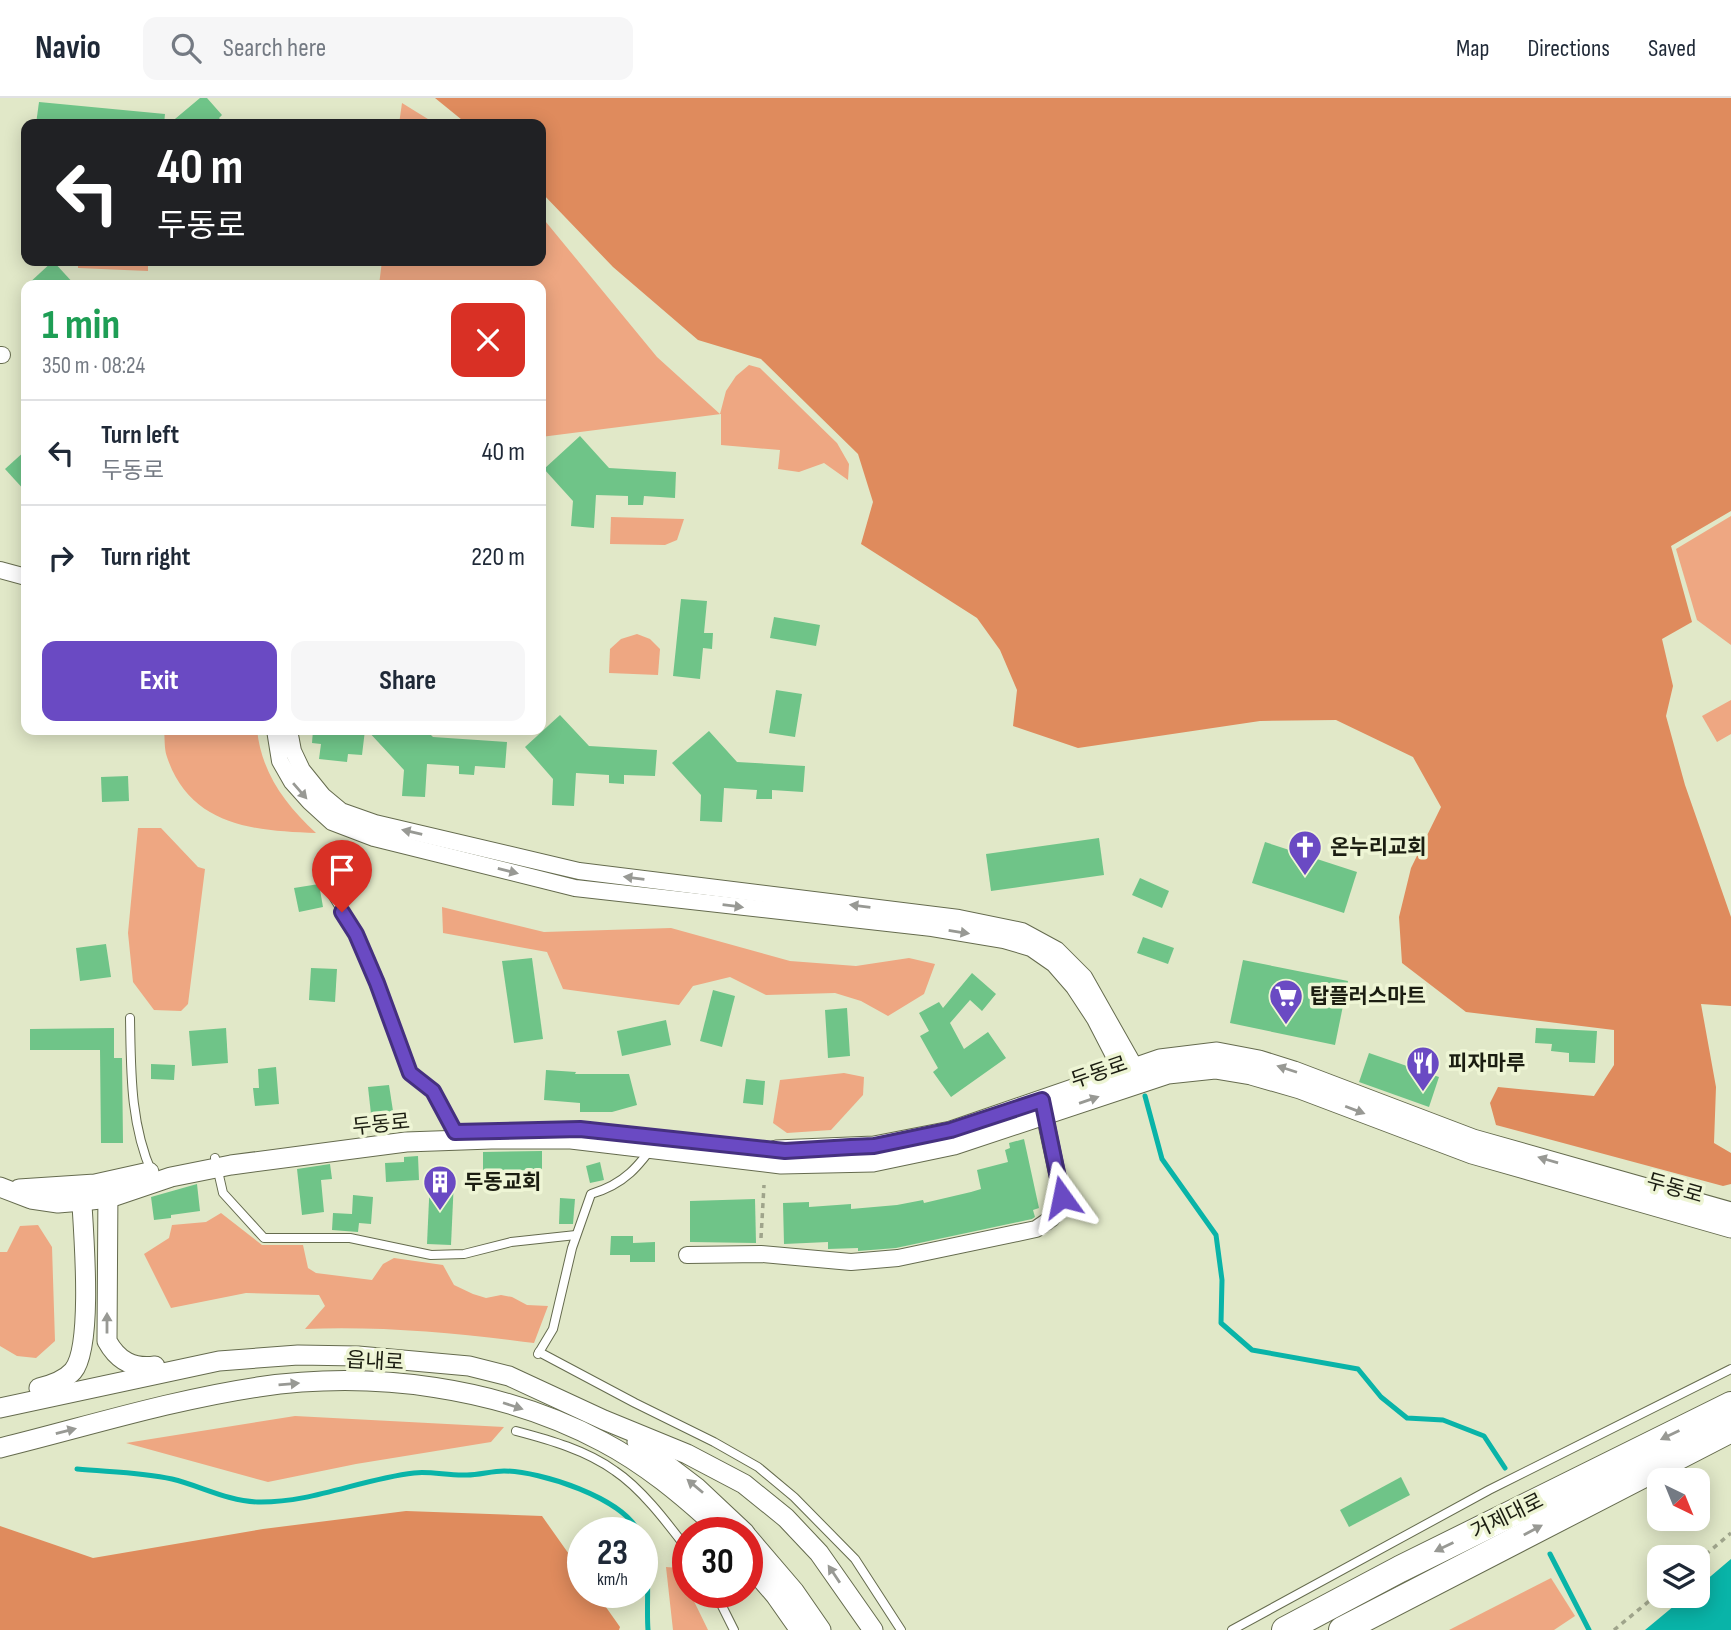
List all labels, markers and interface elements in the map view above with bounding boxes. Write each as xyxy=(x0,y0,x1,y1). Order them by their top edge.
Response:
search box xyxy=(143,17,633,80)
text: Navio xyxy=(35,28,101,68)
icon: search xyxy=(167,29,205,67)
text: Search here xyxy=(223,33,326,64)
text: Map xyxy=(1456,34,1489,63)
text: Directions xyxy=(1527,34,1610,63)
text: Saved xyxy=(1648,34,1696,63)
text: 40 m xyxy=(157,139,243,198)
icon: left xyxy=(42,147,133,238)
text: 두동로 xyxy=(157,207,245,246)
text: 1 min xyxy=(42,300,120,351)
button: close xyxy=(451,303,525,377)
text: 350 m · 08:24 xyxy=(42,352,145,380)
text: Turn left xyxy=(101,420,179,451)
icon: left xyxy=(42,434,80,472)
text: 40 m xyxy=(482,437,525,468)
text: 두동로 xyxy=(101,457,164,485)
icon: right xyxy=(42,539,80,577)
text: Turn right xyxy=(101,542,190,573)
text: 220 m xyxy=(471,542,525,573)
button: Exit xyxy=(42,641,277,721)
button: Share xyxy=(291,641,525,721)
one-way arrow xyxy=(292,782,308,799)
one-way arrow xyxy=(400,826,422,837)
church icon: 온누리교회 xyxy=(1286,828,1324,877)
place label: 온누리교회 xyxy=(1330,835,1427,860)
pin xyxy=(312,840,372,912)
icon: arrive xyxy=(323,851,361,889)
one-way arrow xyxy=(497,866,519,877)
one-way arrow xyxy=(623,873,645,884)
one-way arrow xyxy=(722,900,744,911)
one-way arrow xyxy=(849,900,871,911)
one-way arrow xyxy=(948,927,970,938)
supermarket icon: 탑플러스마트 xyxy=(1267,977,1305,1026)
place label: 탑플러스마트 xyxy=(1310,984,1426,1009)
restaurant icon: 피자마루 xyxy=(1404,1044,1442,1093)
street label: 두동로 xyxy=(1068,1051,1131,1094)
place label: 피자마루 xyxy=(1448,1051,1525,1076)
one-way arrow xyxy=(1276,1063,1297,1074)
one-way arrow xyxy=(1079,1094,1100,1105)
one-way arrow xyxy=(1344,1104,1365,1115)
street label: 두동로 xyxy=(351,1109,411,1140)
one-way arrow xyxy=(1536,1154,1558,1165)
position arrow xyxy=(1025,1160,1099,1234)
building icon: 두동교회 xyxy=(421,1163,459,1212)
street label: 두동로 xyxy=(1644,1168,1706,1208)
place label: 두동교회 xyxy=(464,1170,541,1195)
one-way arrow xyxy=(101,1312,113,1334)
street label: 읍내로 xyxy=(345,1347,405,1375)
one-way arrow xyxy=(278,1378,300,1389)
one-way arrow xyxy=(503,1401,524,1412)
one-way arrow xyxy=(55,1425,77,1436)
one-way arrow xyxy=(1660,1430,1680,1441)
north arrow xyxy=(1647,1468,1710,1531)
map controls xyxy=(1647,1468,1710,1608)
one-way arrow xyxy=(686,1479,704,1494)
street label: 거제대로 xyxy=(1467,1488,1547,1545)
speed limit sign: 30 xyxy=(672,1517,763,1608)
one-way arrow xyxy=(1523,1525,1543,1536)
text: 23 xyxy=(597,1532,628,1575)
one-way arrow xyxy=(1434,1541,1454,1552)
button: layers xyxy=(1647,1545,1710,1608)
one-way arrow xyxy=(827,1565,841,1583)
text: km/h xyxy=(597,1569,628,1590)

